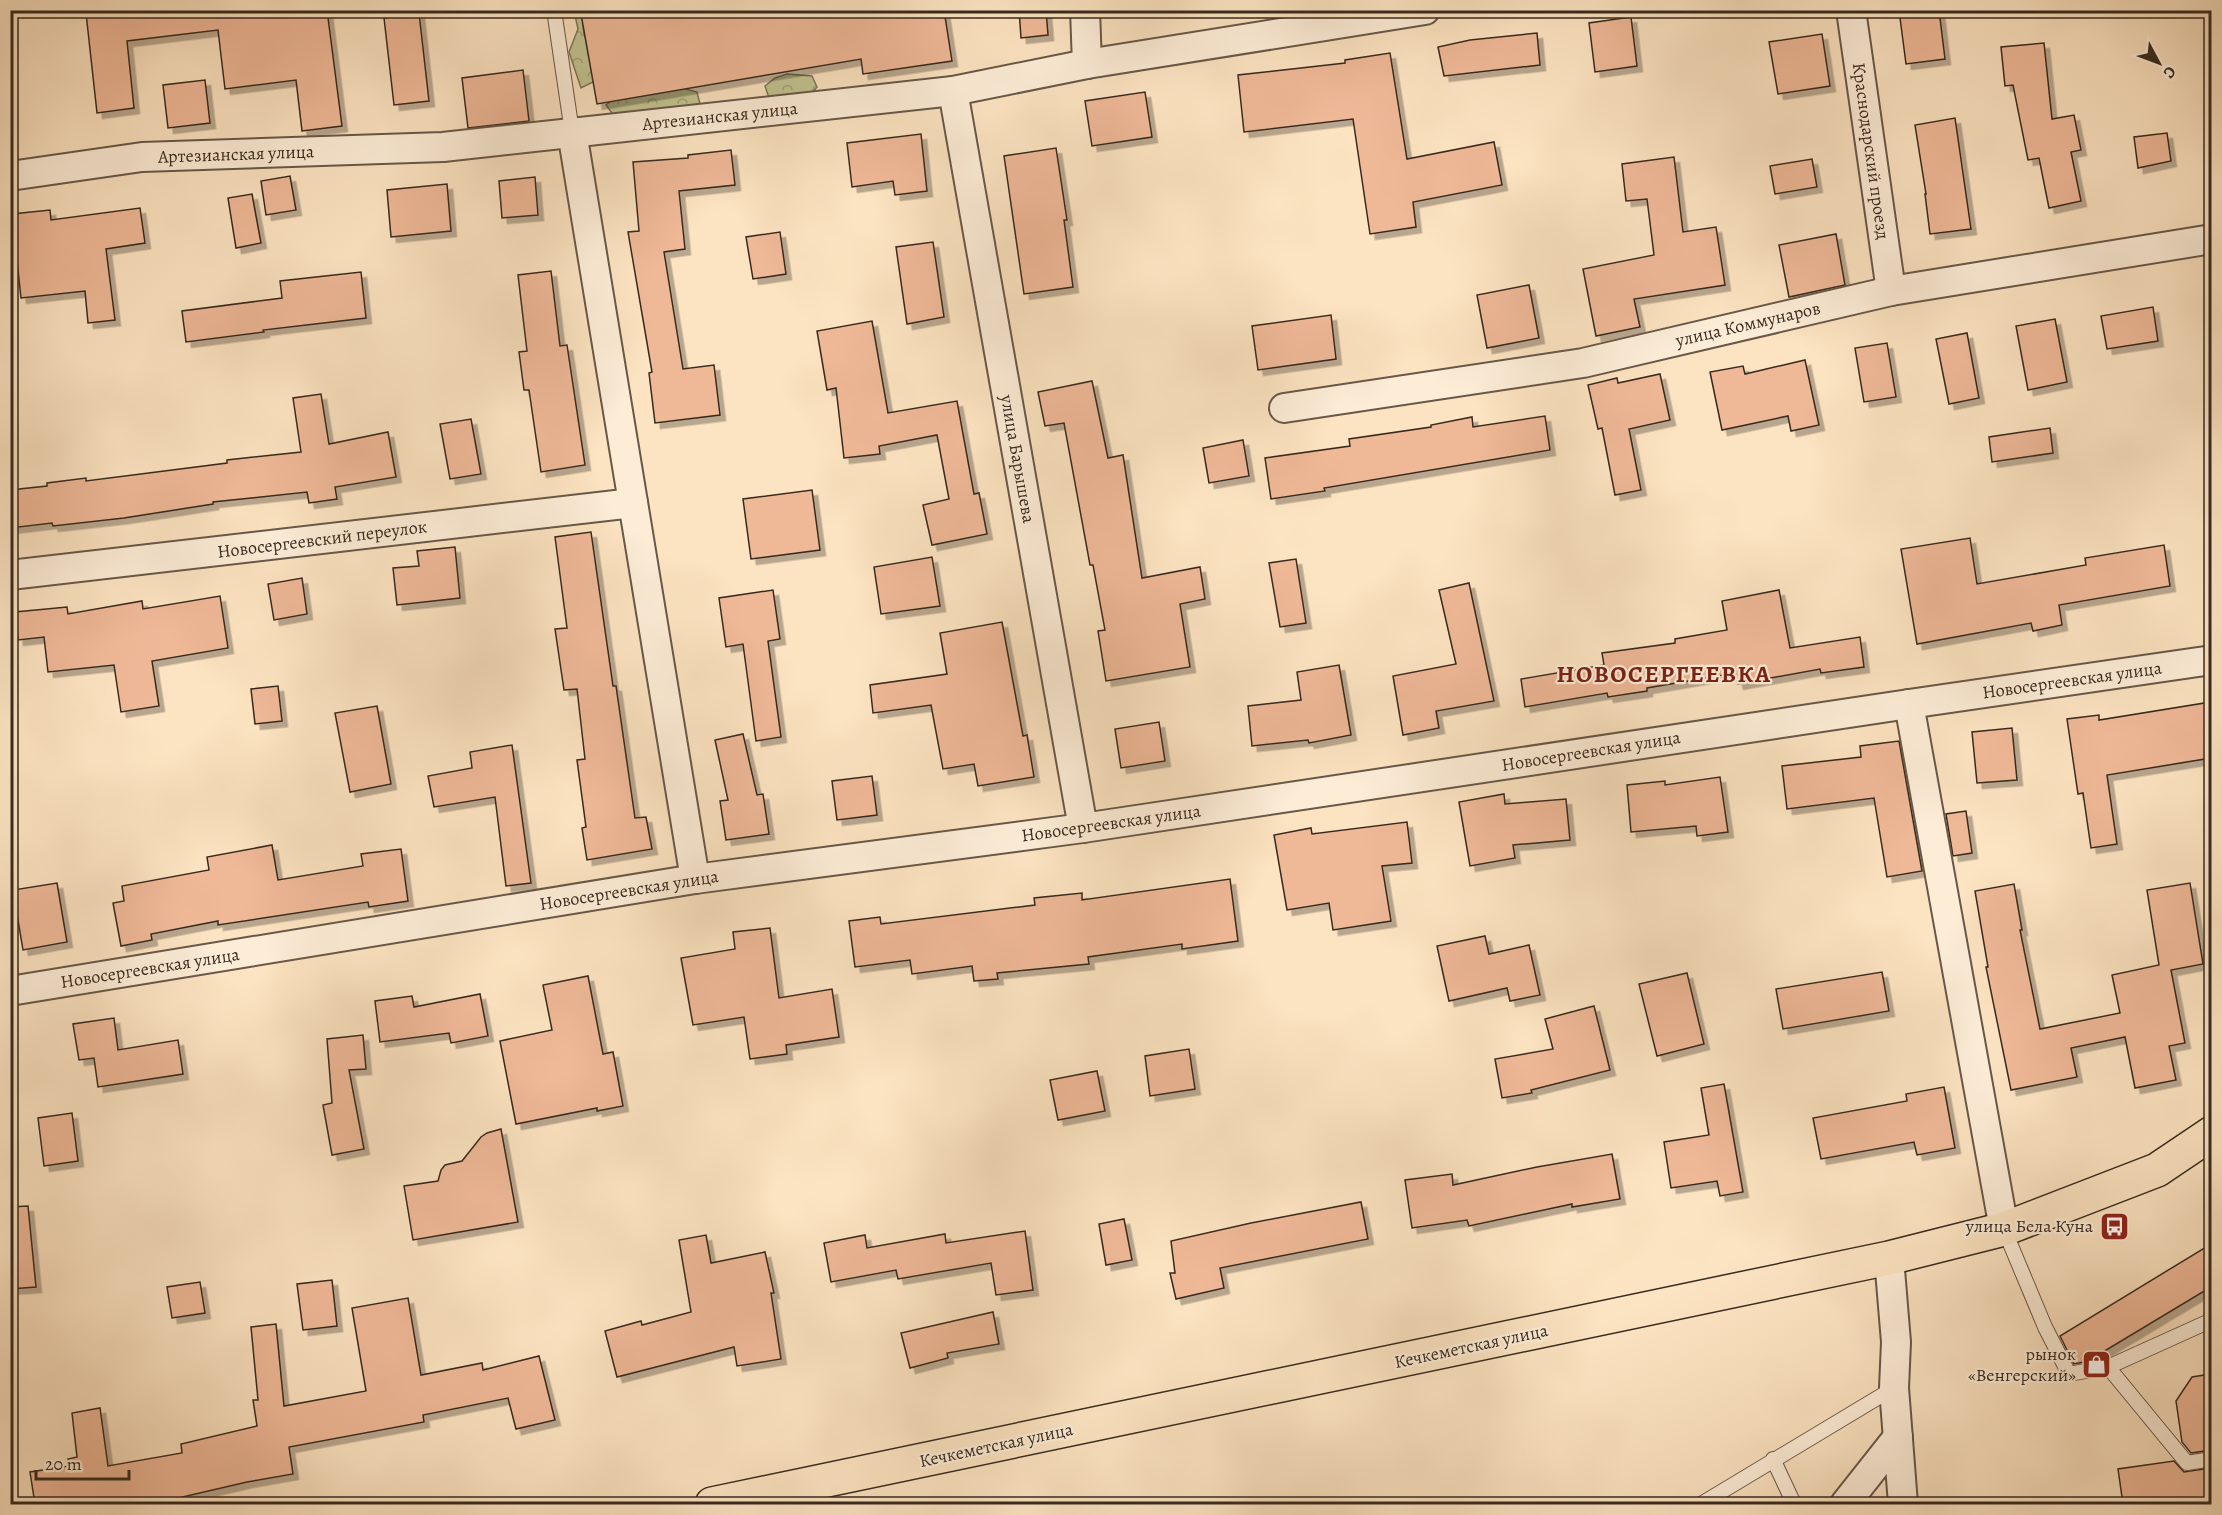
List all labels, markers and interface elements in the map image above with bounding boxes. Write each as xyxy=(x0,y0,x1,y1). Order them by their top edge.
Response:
north arrow xyxy=(2129,33,2189,93)
street label: Краснодарский проезд xyxy=(1847,61,1895,241)
text: С xyxy=(2158,61,2181,83)
street label: Артезианская улица xyxy=(640,96,800,136)
street label: Артезианская улица xyxy=(157,139,315,169)
street label: улица Коммунаров xyxy=(1672,296,1823,353)
street label: улица Барышева xyxy=(995,392,1041,526)
street label: Новосергеевский переулок xyxy=(216,514,428,564)
street label: Новосергеевская улица xyxy=(1981,655,2164,704)
district label: НОВОСЕРГЕЕВКА xyxy=(1557,658,1771,690)
street label: Новосергеевская улица xyxy=(1500,725,1683,777)
street label: Новосергеевская улица xyxy=(1020,798,1203,847)
street label: Новосергеевская улица xyxy=(538,864,721,916)
street label: Новосергеевская улица xyxy=(59,942,242,994)
bus stop icon: улица Бела Куна xyxy=(2098,1210,2130,1242)
place label: улица Бела Куна xyxy=(1965,1214,2094,1238)
street label: Кечкеметская улица xyxy=(1392,1318,1551,1374)
place label: рынок «Венгерский» xyxy=(1968,1342,2076,1387)
shop icon: рынок «Венгерский» xyxy=(2081,1348,2113,1380)
street label: Кечкеметская улица xyxy=(917,1417,1076,1473)
scale bar xyxy=(36,1443,129,1481)
text: 20 m xyxy=(45,1452,82,1476)

